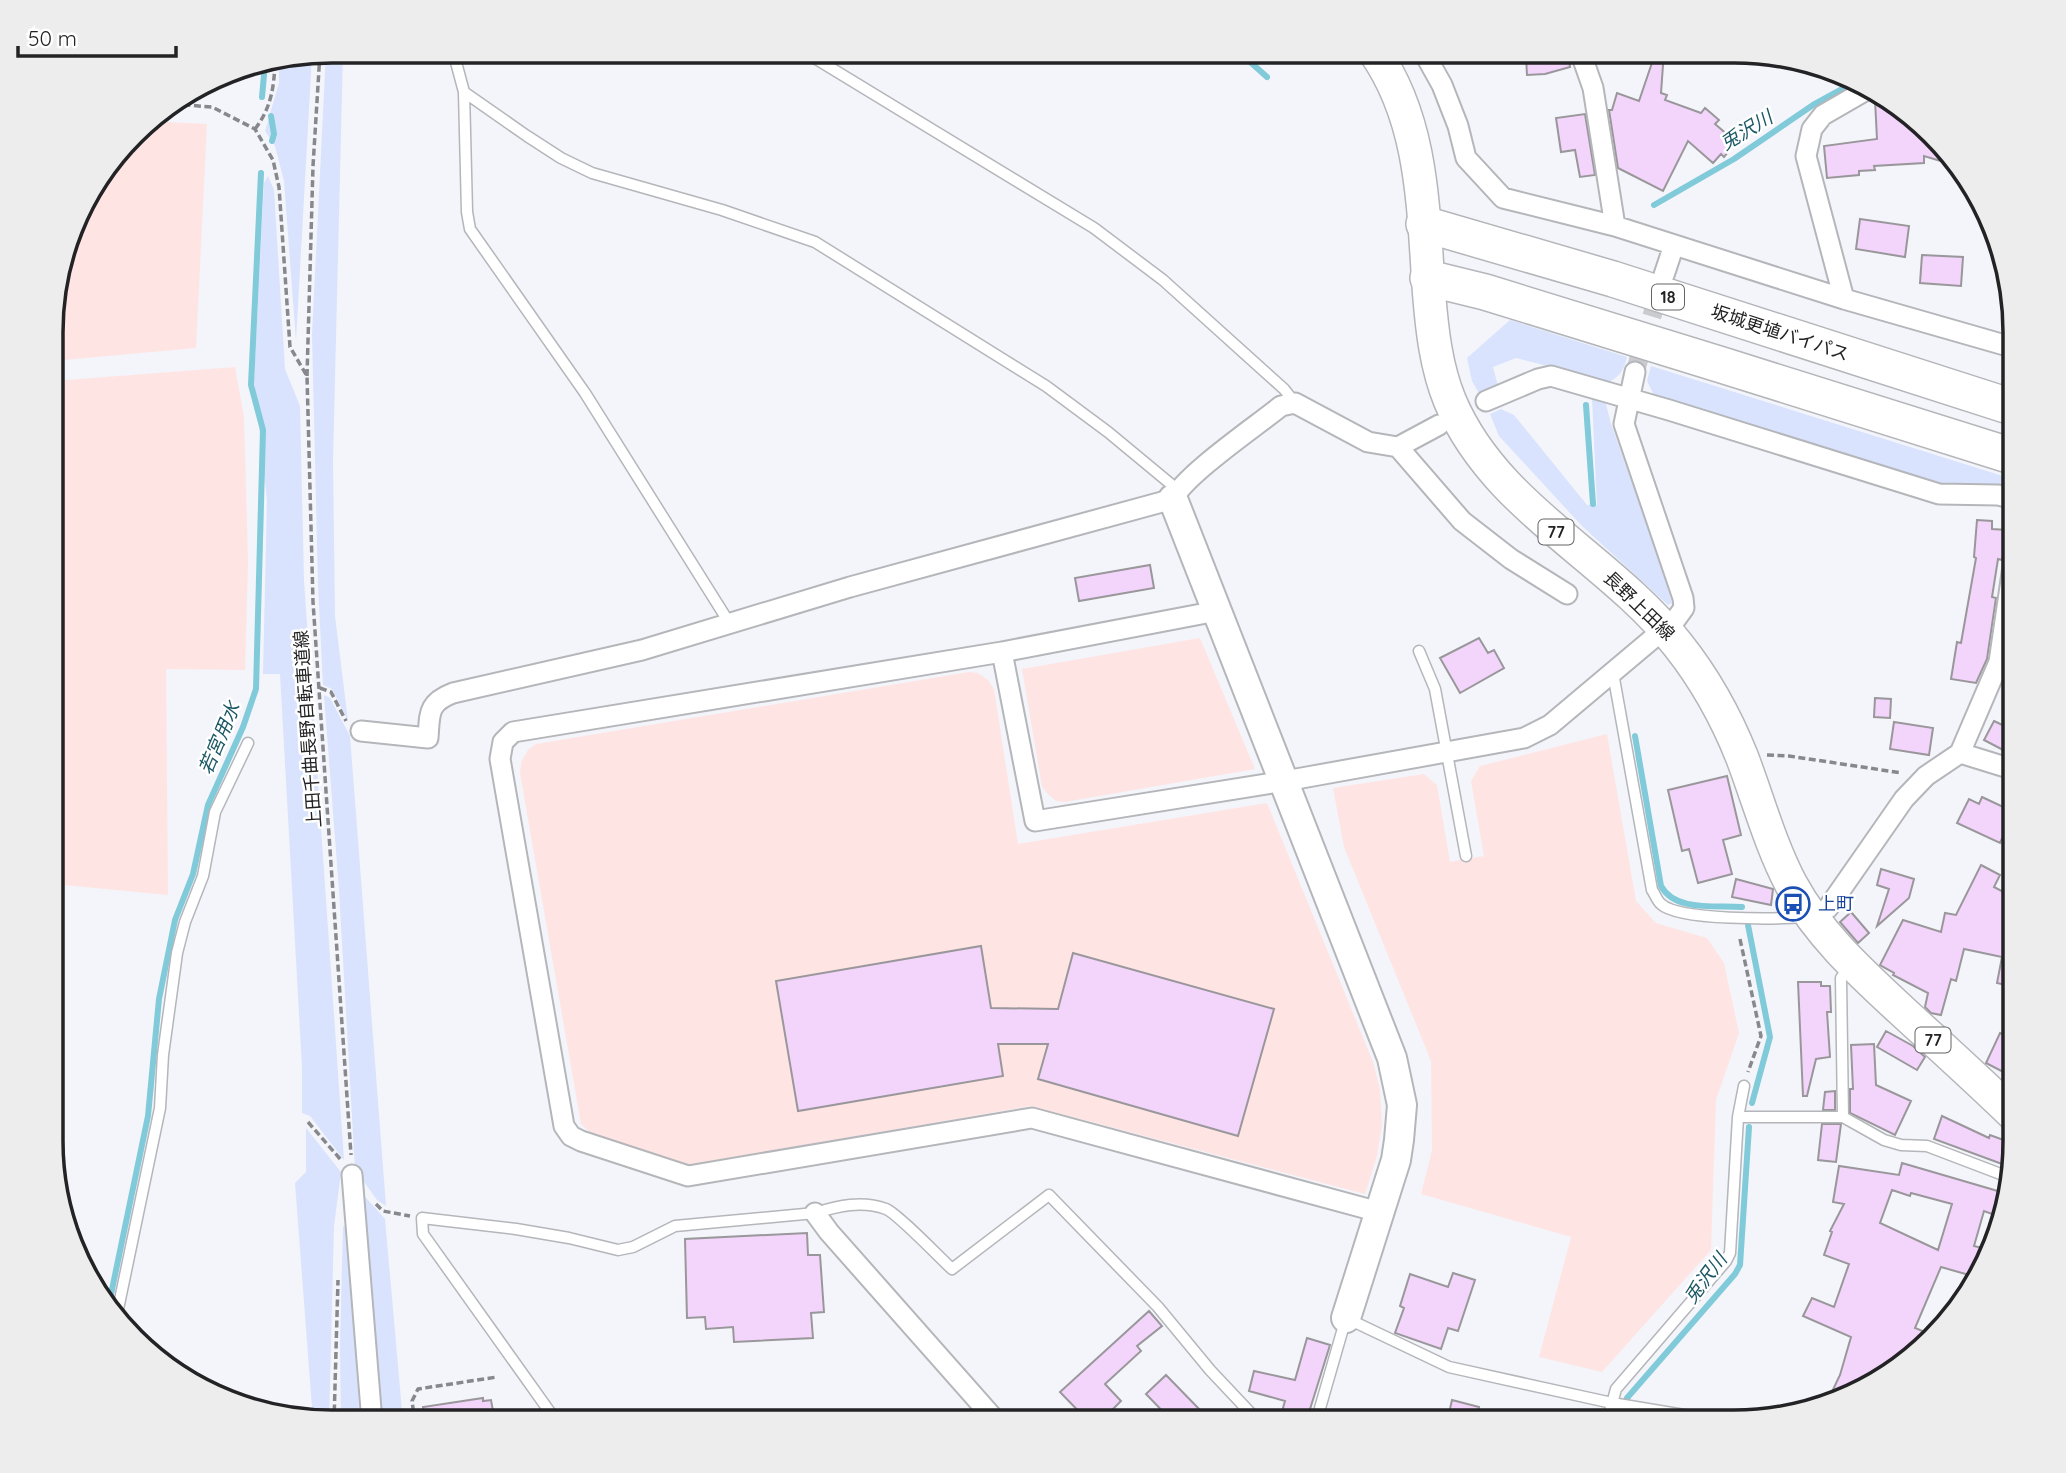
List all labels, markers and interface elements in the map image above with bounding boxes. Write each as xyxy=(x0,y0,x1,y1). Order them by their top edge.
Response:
scale bar xyxy=(18,14,175,58)
text: 50 m xyxy=(28,25,77,51)
water label: 兎沢川 xyxy=(1715,104,1778,155)
road number: 18 xyxy=(1652,284,1684,310)
street label: 坂城更埴バイパス xyxy=(1708,299,1852,366)
road number: 77 xyxy=(1538,520,1574,544)
street label: 長野上田線 xyxy=(1599,566,1680,645)
street label: 上田千曲長野自転車道線 xyxy=(289,629,326,829)
water label: 若宮用水 xyxy=(193,696,246,778)
bus stop icon: 上町 xyxy=(1774,885,1812,923)
place label: 上町 xyxy=(1818,892,1854,915)
road number: 77 xyxy=(1916,1028,1951,1052)
water label: 兎沢川 xyxy=(1678,1246,1733,1308)

